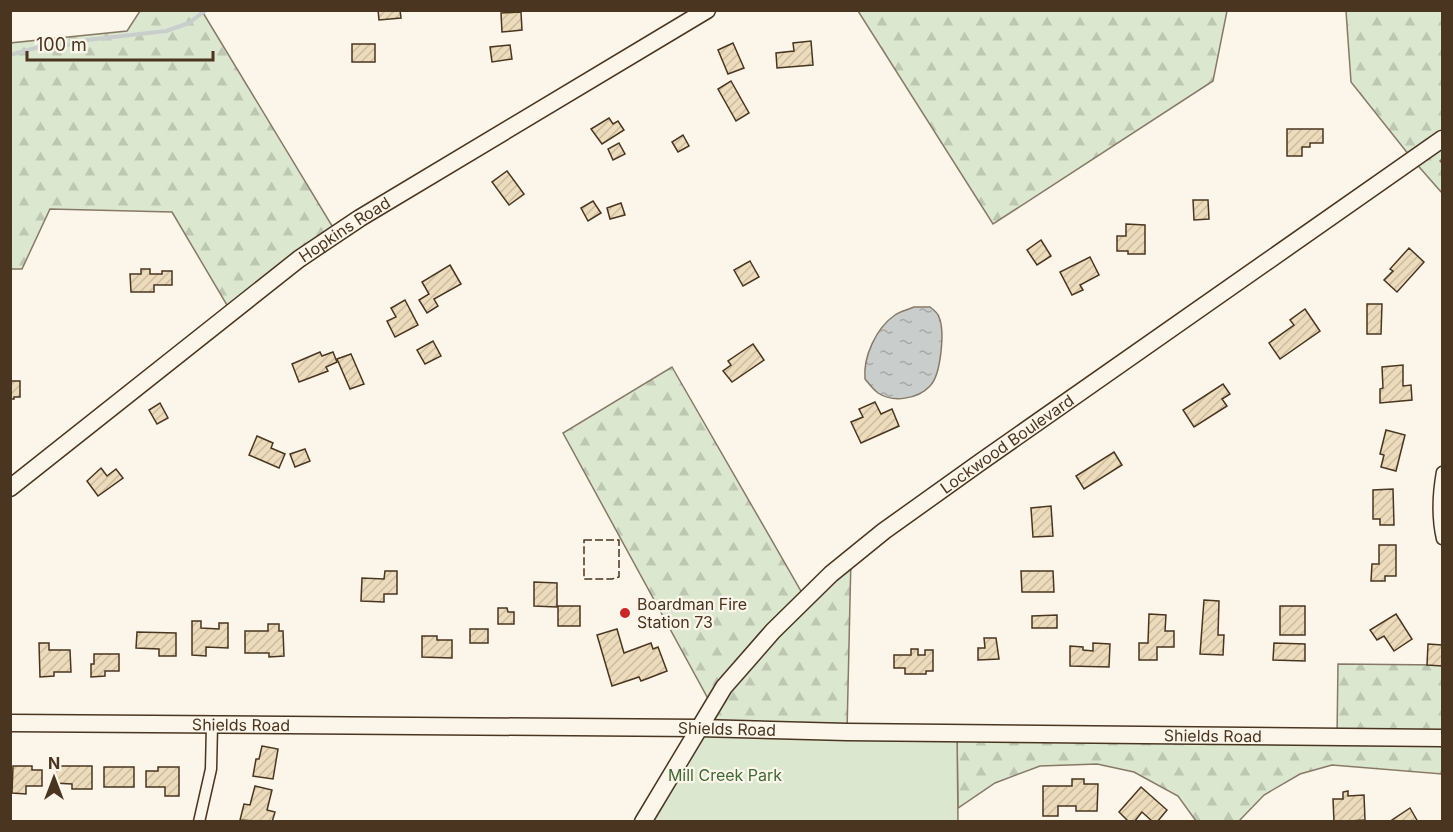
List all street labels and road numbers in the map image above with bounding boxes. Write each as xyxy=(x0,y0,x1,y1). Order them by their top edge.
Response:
street label: Hopkins Road xyxy=(295,192,394,266)
street label: Lockwood Boulevard xyxy=(936,390,1077,498)
street label: Shields Road xyxy=(192,714,290,735)
street label: Shields Road xyxy=(678,718,776,740)
street label: Shields Road xyxy=(1164,725,1262,746)

